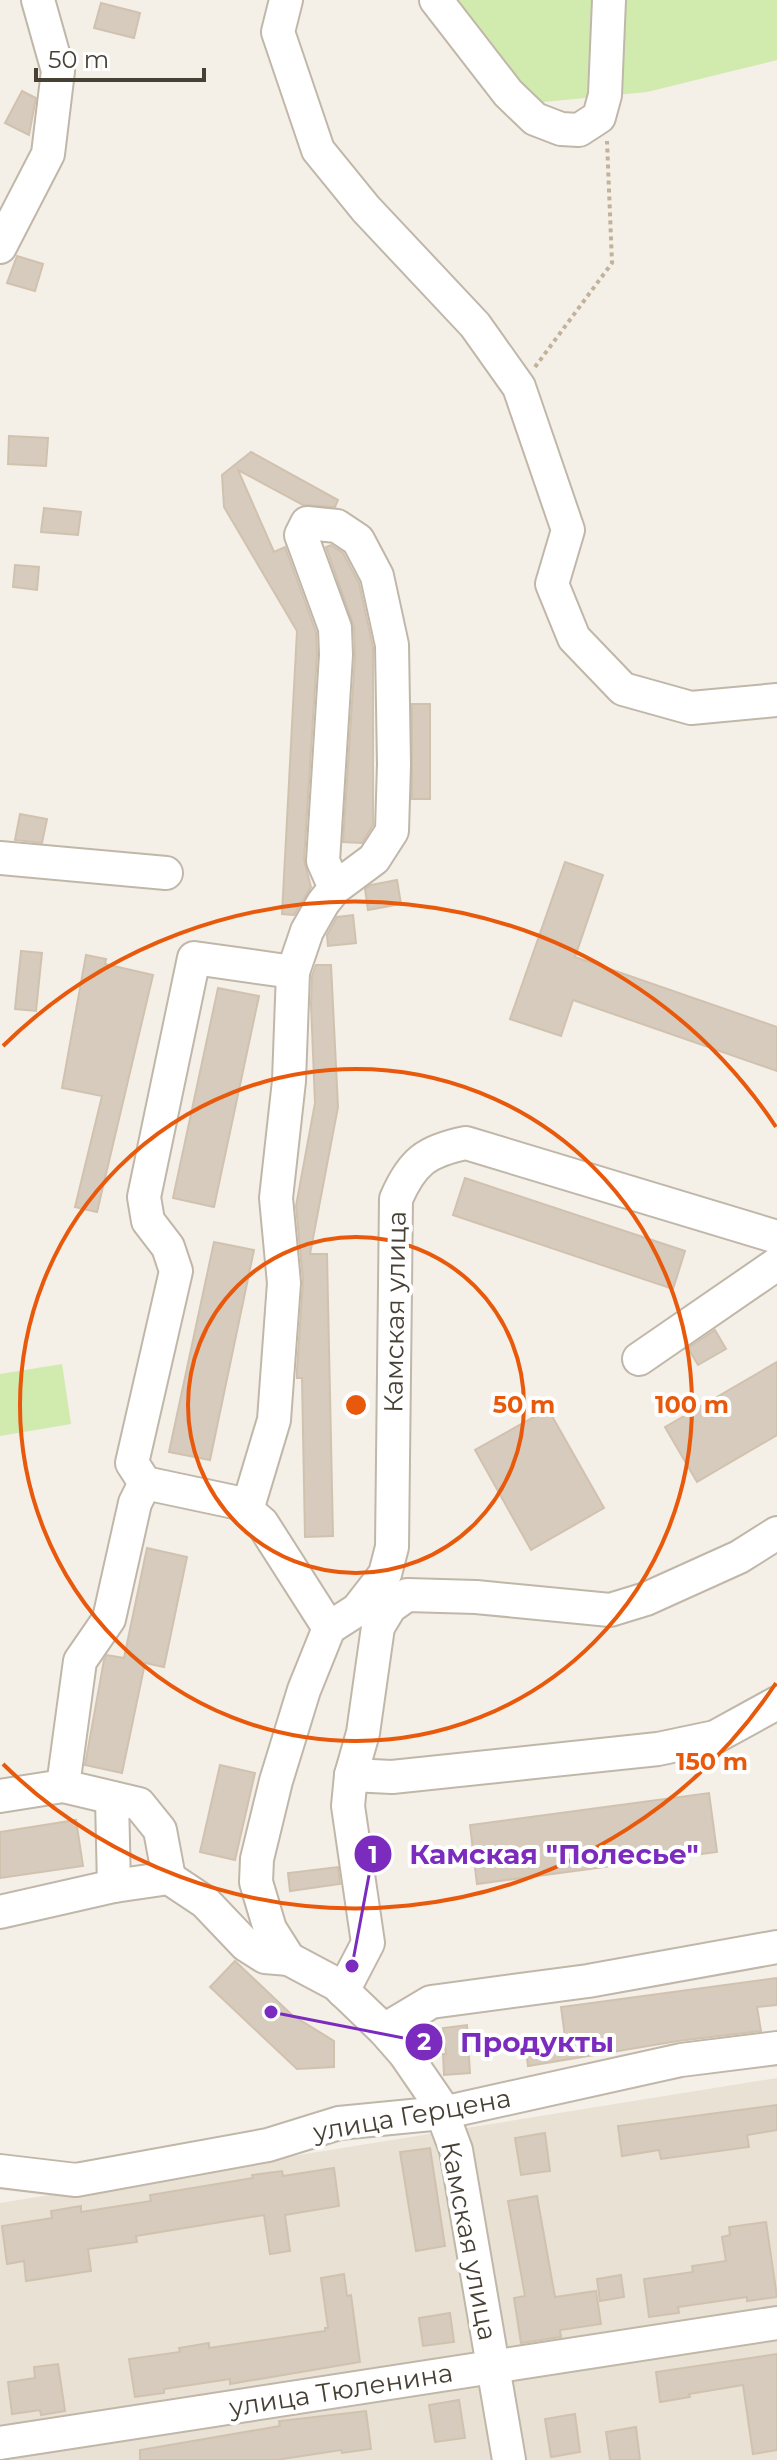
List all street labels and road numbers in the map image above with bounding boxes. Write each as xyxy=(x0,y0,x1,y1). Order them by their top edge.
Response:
street label: Камская улица xyxy=(377,1211,413,1413)
street label: улица Герцена xyxy=(310,2082,513,2148)
street label: Камская улица xyxy=(434,2139,504,2343)
street label: улица Тюленина xyxy=(226,2357,455,2424)

